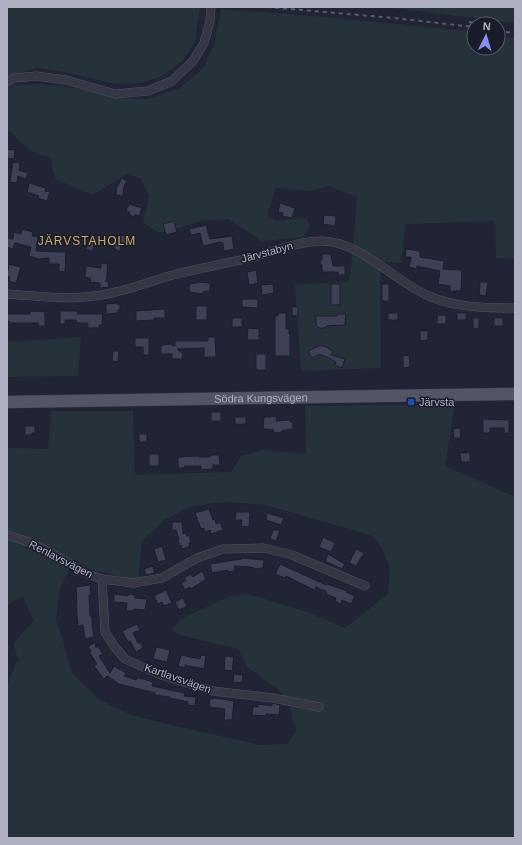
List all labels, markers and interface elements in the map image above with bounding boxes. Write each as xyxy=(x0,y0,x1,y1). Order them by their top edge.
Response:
north arrow xyxy=(466,16,506,56)
text: N xyxy=(482,20,491,32)
district label: JÄRVSTAHOLM xyxy=(38,234,136,248)
street label: Järvstabyn xyxy=(240,239,294,265)
street label: Södra Kungsvägen xyxy=(214,391,308,405)
place label: Järvsta xyxy=(419,396,455,408)
marker: Järvsta xyxy=(406,397,416,407)
street label: Renlavsvägen xyxy=(27,538,95,580)
street label: Kartlavsvägen xyxy=(143,661,213,695)

